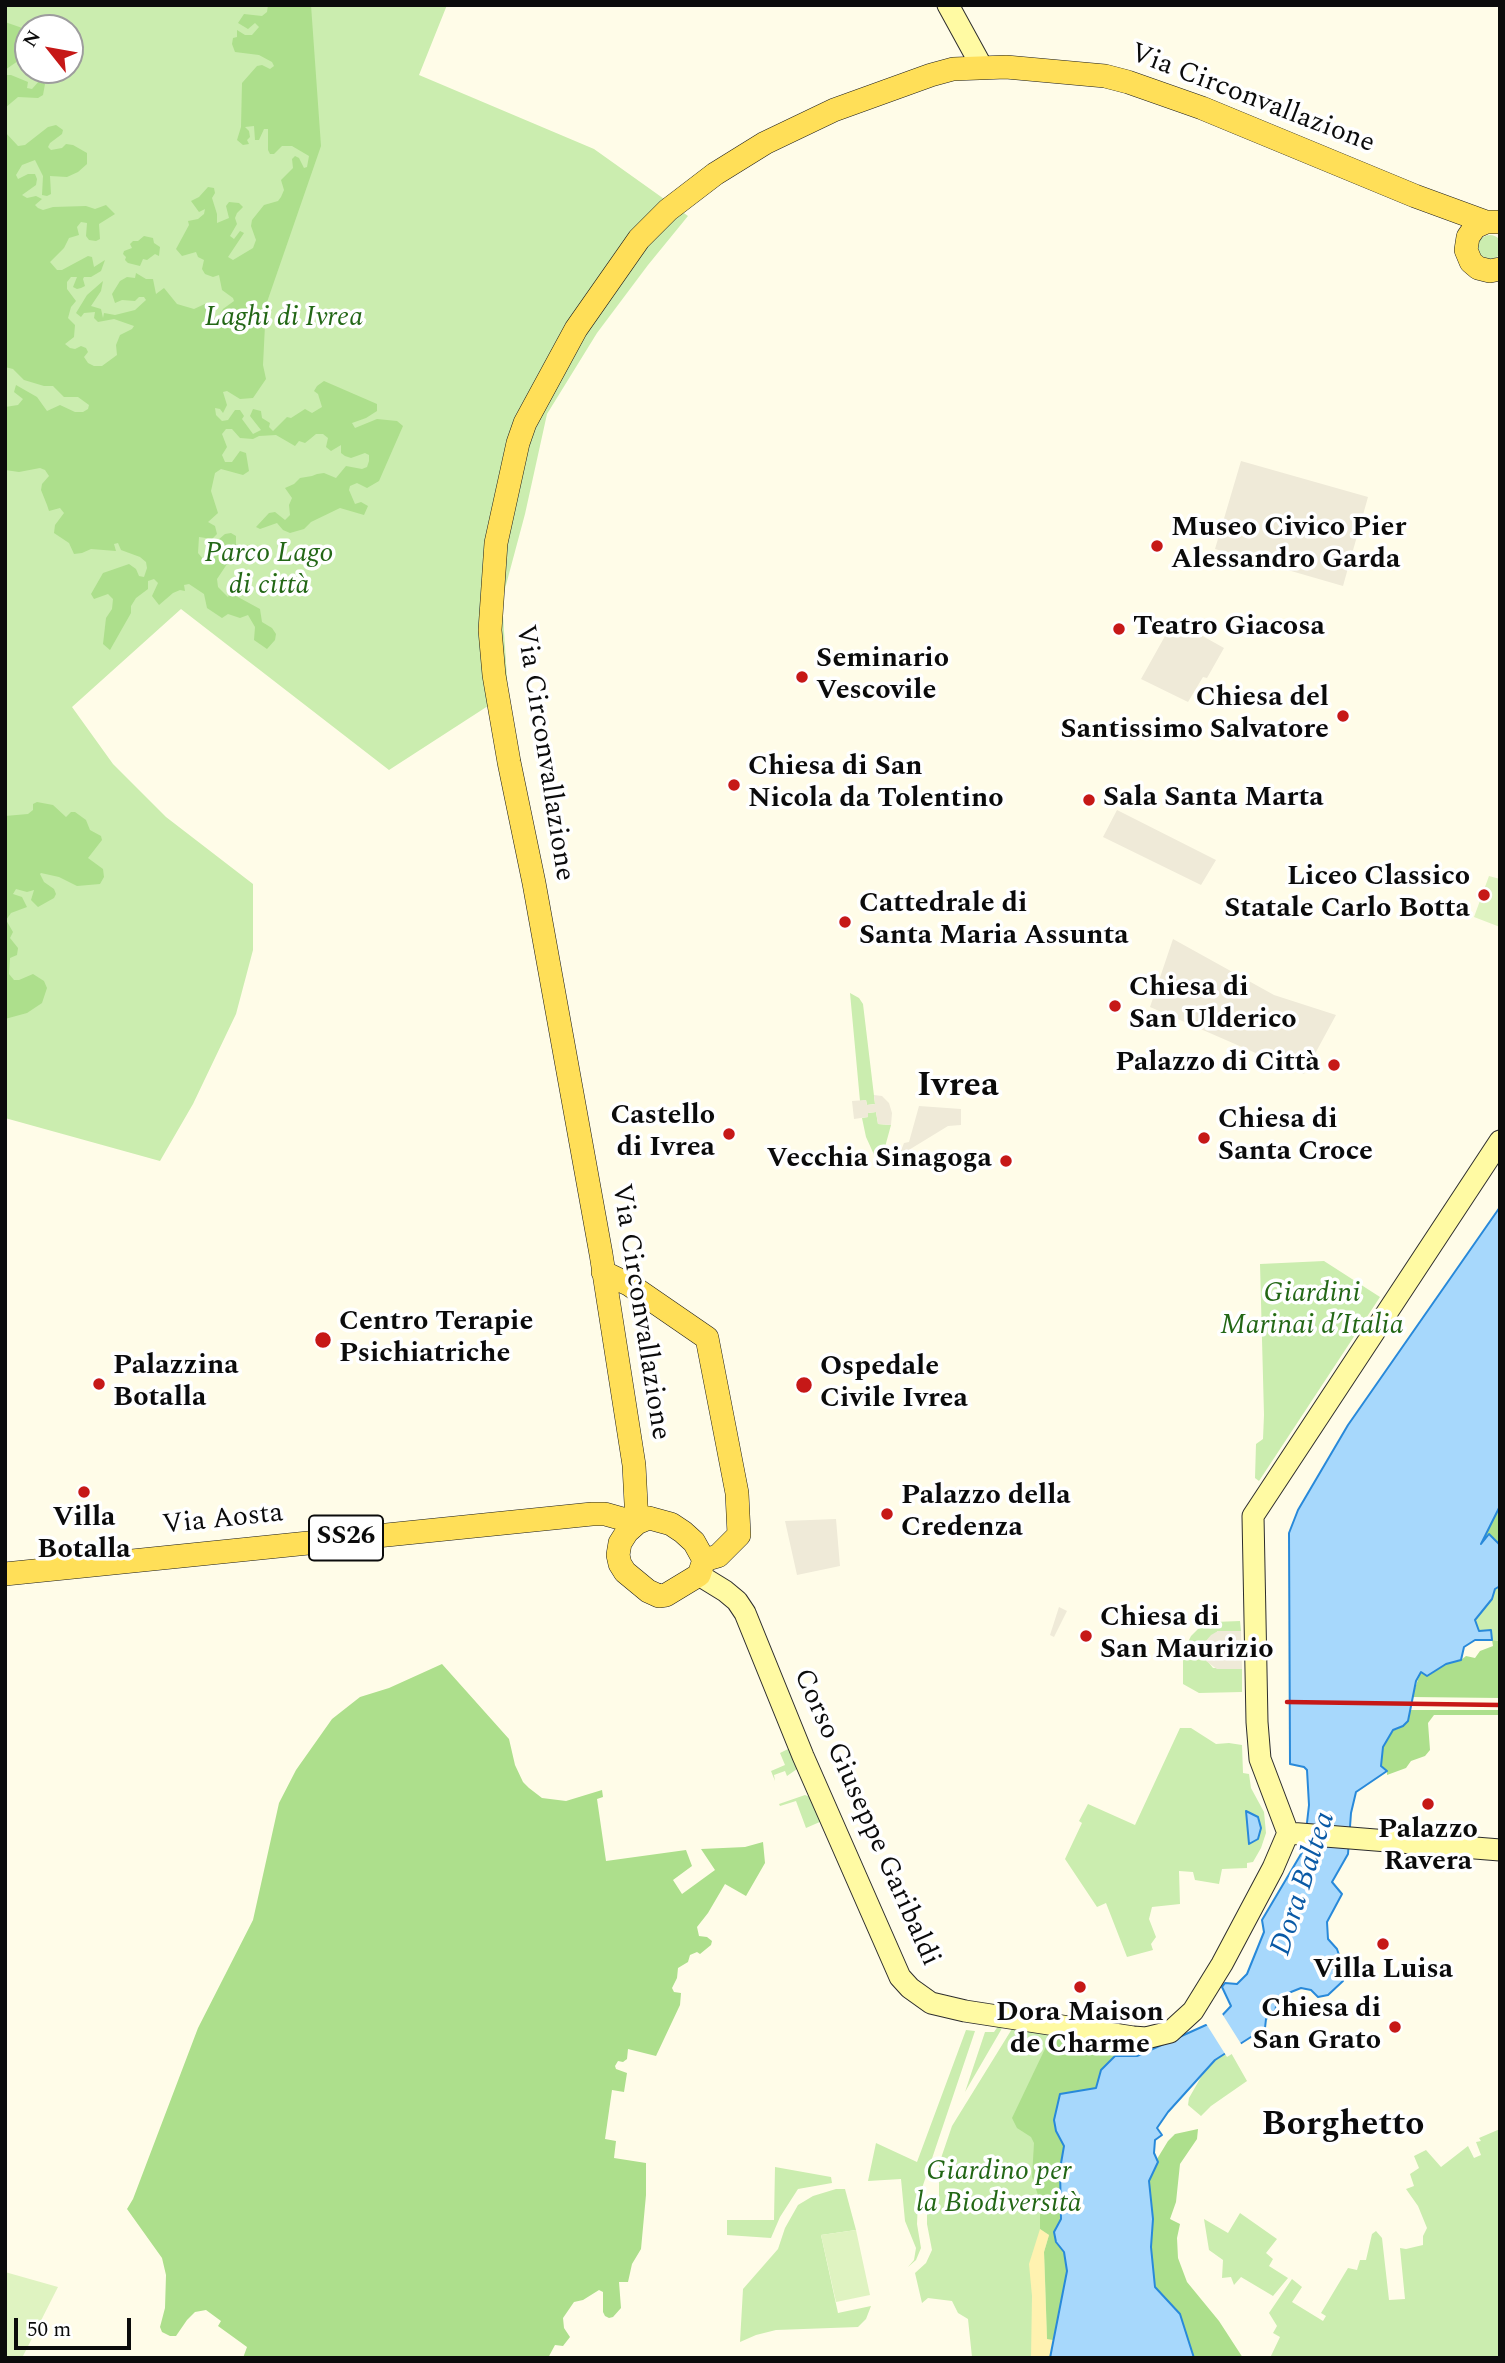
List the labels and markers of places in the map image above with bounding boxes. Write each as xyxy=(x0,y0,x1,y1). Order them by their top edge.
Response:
place label: Museo Civico Pier Alessandro Garda xyxy=(1171,513,1406,579)
marker: Museo Civico Pier Alessandro Garda xyxy=(1149,538,1165,554)
place label: Teatro Giacosa xyxy=(1133,612,1325,646)
marker: Teatro Giacosa xyxy=(1111,621,1127,637)
place label: Seminario Vescovile xyxy=(816,644,949,710)
marker: Seminario Vescovile xyxy=(794,669,810,685)
place label: Chiesa del Santissimo Salvatore xyxy=(1061,683,1329,749)
marker: Chiesa del Santissimo Salvatore xyxy=(1335,708,1351,724)
place label: Chiesa di San Nicola da Tolentino xyxy=(748,752,1004,818)
marker: Chiesa di San Nicola da Tolentino xyxy=(726,777,742,793)
place label: Sala Santa Marta xyxy=(1103,783,1324,817)
marker: Sala Santa Marta xyxy=(1081,792,1097,808)
place label: Liceo Classico Statale Carlo Botta xyxy=(1224,862,1470,928)
marker: Liceo Classico Statale Carlo Botta xyxy=(1476,887,1492,903)
place label: Cattedrale di Santa Maria Assunta xyxy=(859,889,1129,955)
marker: Cattedrale di Santa Maria Assunta xyxy=(837,914,853,930)
place label: Chiesa di San Ulderico xyxy=(1129,973,1297,1039)
marker: Chiesa di San Ulderico xyxy=(1107,998,1123,1014)
place label: Palazzo di Città xyxy=(1115,1048,1320,1082)
marker: Palazzo di Città xyxy=(1326,1057,1342,1073)
place label: Castello di Ivrea xyxy=(610,1101,715,1167)
place label: Chiesa di Santa Croce xyxy=(1218,1105,1373,1171)
marker: Castello di Ivrea xyxy=(721,1126,737,1142)
marker: Chiesa di Santa Croce xyxy=(1196,1130,1212,1146)
place label: Vecchia Sinagoga xyxy=(767,1144,992,1178)
marker: Vecchia Sinagoga xyxy=(998,1153,1014,1169)
place label: Centro Terapie Psichiatriche xyxy=(339,1307,533,1373)
marker: Centro Terapie Psichiatriche xyxy=(313,1330,333,1350)
place label: Palazzina Botalla xyxy=(113,1351,239,1417)
place label: Ospedale Civile Ivrea xyxy=(820,1352,968,1418)
marker: Ospedale Civile Ivrea xyxy=(794,1375,814,1395)
marker: Palazzina Botalla xyxy=(91,1376,107,1392)
place label: Palazzo della Credenza xyxy=(901,1481,1071,1547)
marker: Villa Botalla xyxy=(76,1484,92,1500)
place label: Villa Botalla xyxy=(37,1503,131,1569)
marker: Palazzo della Credenza xyxy=(879,1506,895,1522)
place label: Chiesa di San Maurizio xyxy=(1100,1603,1274,1669)
marker: Chiesa di San Maurizio xyxy=(1078,1628,1094,1644)
marker: Palazzo Ravera xyxy=(1420,1796,1436,1812)
place label: Palazzo Ravera xyxy=(1378,1815,1478,1881)
marker: Villa Luisa xyxy=(1375,1936,1391,1952)
place label: Villa Luisa xyxy=(1313,1955,1453,1989)
marker: Dora Maison de Charme xyxy=(1072,1979,1088,1995)
place label: Chiesa di San Grato xyxy=(1252,1994,1381,2060)
place label: Dora Maison de Charme xyxy=(996,1998,1164,2064)
marker: Chiesa di San Grato xyxy=(1387,2019,1403,2035)

